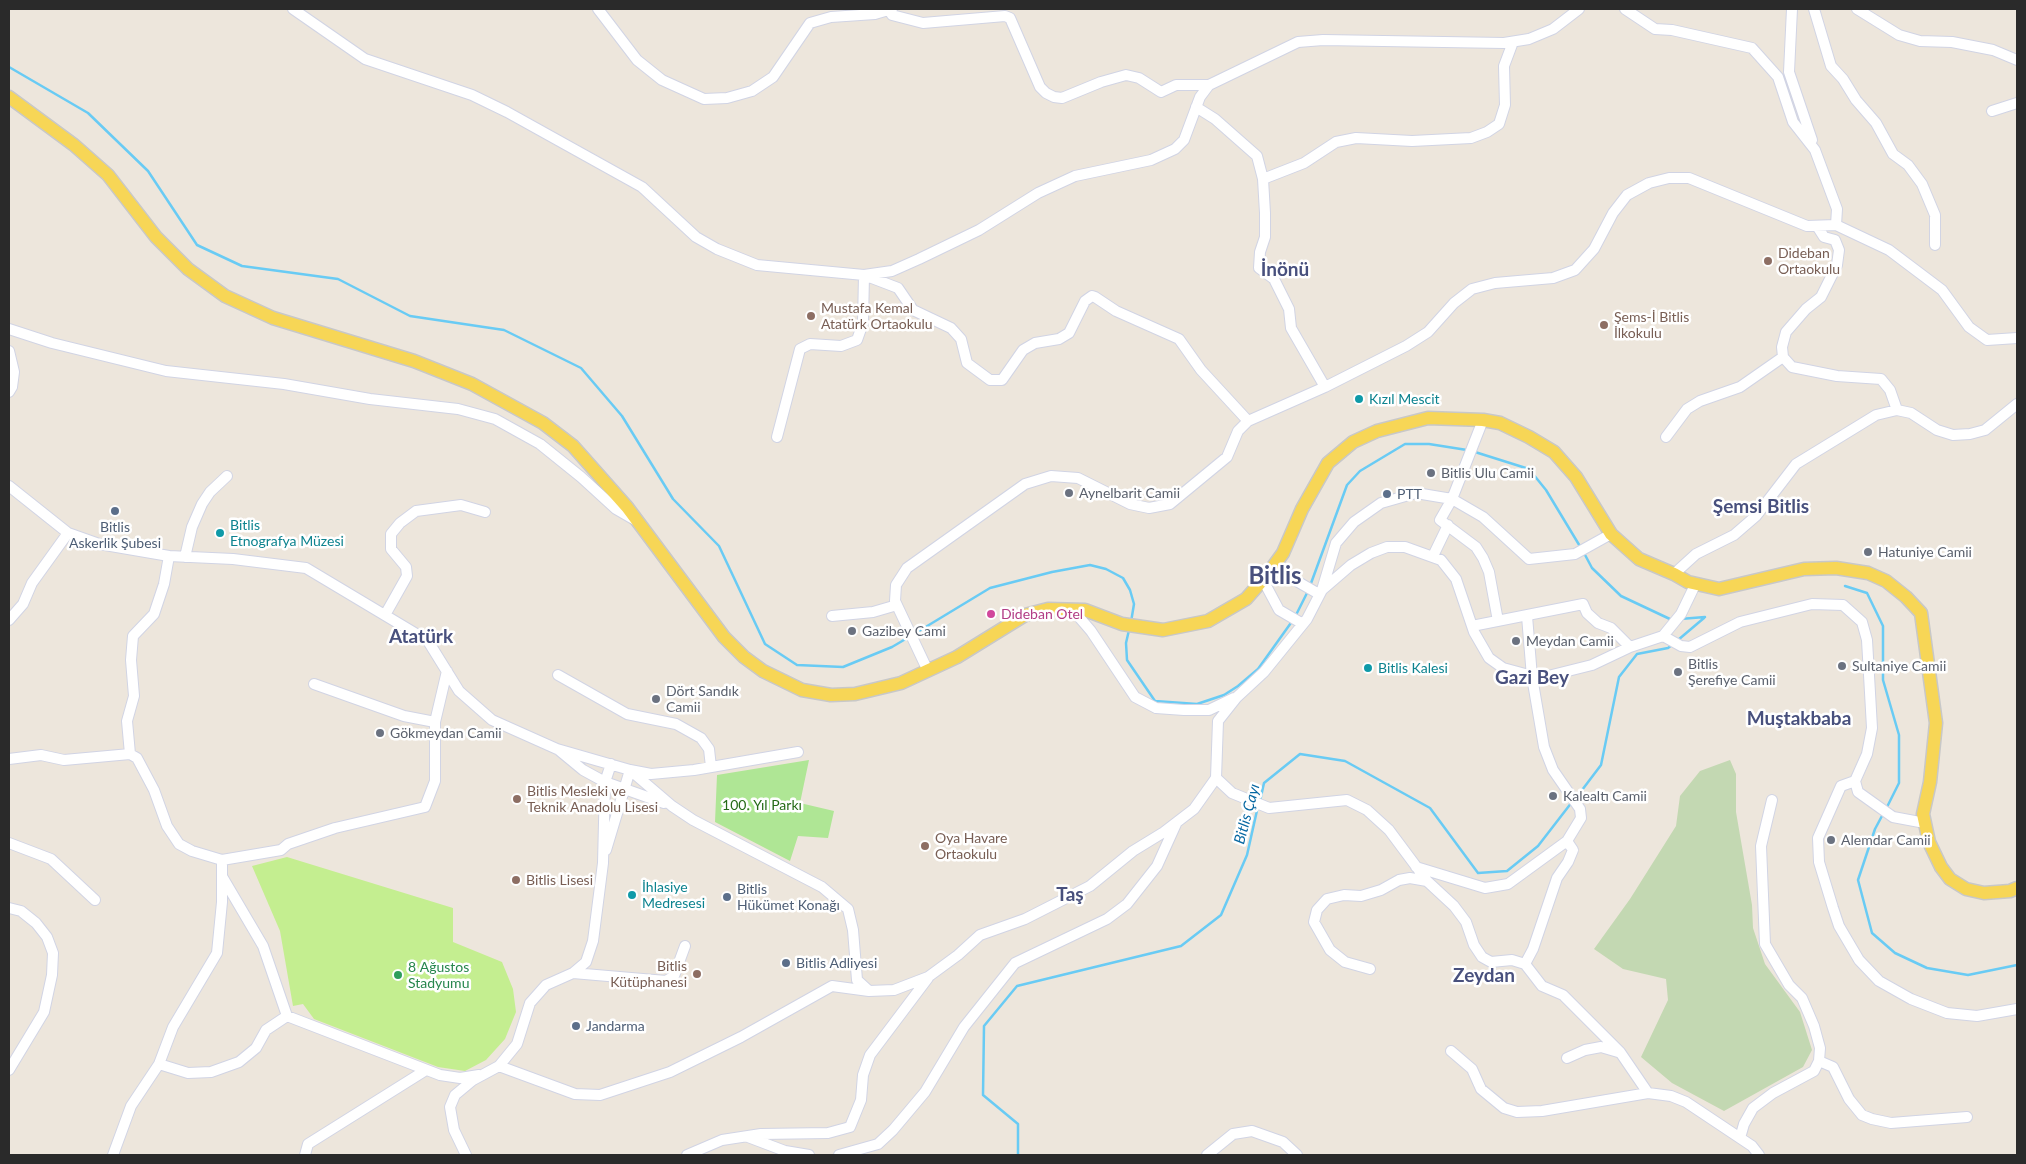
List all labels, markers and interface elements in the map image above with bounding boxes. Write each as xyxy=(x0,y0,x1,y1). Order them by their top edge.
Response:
place label: Dideban Ortaokulu xyxy=(1778,245,1840,278)
marker: Dideban Ortaokulu xyxy=(1762,255,1774,267)
district label: İnönü xyxy=(1261,259,1309,281)
place label: Mustafa Kemal Atatürk Ortaokulu xyxy=(821,300,933,332)
place label: Şems-İ Bitlis İlkokulu xyxy=(1614,309,1689,342)
marker: Mustafa Kemal Atatürk Ortaokulu xyxy=(805,310,817,322)
marker: Şems-İ Bitlis İlkokulu xyxy=(1598,319,1610,331)
place label: Kızıl Mescit xyxy=(1369,391,1440,407)
marker: Kızıl Mescit xyxy=(1353,393,1365,405)
place label: Bitlis Ulu Camii xyxy=(1441,465,1534,481)
marker: Bitlis Ulu Camii xyxy=(1425,467,1437,479)
place label: Aynelbarit Camii xyxy=(1079,485,1180,501)
place label: PTT xyxy=(1397,486,1422,502)
marker: Aynelbarit Camii xyxy=(1063,487,1075,499)
marker: PTT xyxy=(1381,488,1393,500)
district label: Şemsi Bitlis xyxy=(1713,496,1809,518)
marker: Bitlis Askerlik Şubesi xyxy=(109,505,121,517)
place label: Bitlis Etnografya Müzesi xyxy=(230,517,344,550)
place label: Bitlis Askerlik Şubesi xyxy=(69,519,161,552)
marker: Bitlis Etnografya Müzesi xyxy=(214,527,226,539)
place label: Hatuniye Camii xyxy=(1878,544,1972,560)
marker: Hatuniye Camii xyxy=(1862,546,1874,558)
district label: Bitlis xyxy=(1248,562,1302,590)
place label: Dideban Otel xyxy=(1001,606,1083,622)
marker: Dideban Otel xyxy=(985,608,997,620)
place label: Gazibey Cami xyxy=(862,623,946,639)
marker: Gazibey Cami xyxy=(846,625,858,637)
district label: Atatürk xyxy=(389,626,453,648)
place label: Meydan Camii xyxy=(1526,633,1614,649)
marker: Meydan Camii xyxy=(1510,635,1522,647)
place label: Bitlis Şerefiye Camii xyxy=(1688,656,1776,689)
place label: Sultaniye Camii xyxy=(1852,658,1946,674)
place label: Bitlis Kalesi xyxy=(1378,660,1448,676)
marker: Sultaniye Camii xyxy=(1836,660,1848,672)
marker: Bitlis Kalesi xyxy=(1362,662,1374,674)
marker: Bitlis Şerefiye Camii xyxy=(1672,666,1684,678)
district label: Gazi Bey xyxy=(1495,667,1569,689)
place label: Dört Sandık Camii xyxy=(666,683,739,716)
marker: Dört Sandık Camii xyxy=(650,693,662,705)
district label: Muştakbaba xyxy=(1747,708,1851,730)
place label: Gökmeydan Camii xyxy=(390,725,502,741)
marker: Gökmeydan Camii xyxy=(374,727,386,739)
water label: Bitlis Çayı xyxy=(1230,782,1264,846)
place label: Bitlis Mesleki ve Teknik Anadolu Lisesi xyxy=(527,783,658,816)
place label: Kalealtı Camii xyxy=(1563,788,1647,804)
marker: Kalealtı Camii xyxy=(1547,790,1559,802)
marker: Bitlis Mesleki ve Teknik Anadolu Lisesi xyxy=(511,793,523,805)
park label: 100. Yıl Parkı xyxy=(722,797,802,813)
place label: Oya Havare Ortaokulu xyxy=(935,830,1007,862)
place label: Alemdar Camii xyxy=(1841,832,1931,848)
marker: Alemdar Camii xyxy=(1825,834,1837,846)
marker: Oya Havare Ortaokulu xyxy=(919,840,931,852)
place label: Bitlis Lisesi xyxy=(526,872,593,888)
marker: Bitlis Lisesi xyxy=(510,874,522,886)
place label: İhlasiye Medresesi xyxy=(642,879,705,912)
place label: Bitlis Hükümet Konağı xyxy=(737,881,840,914)
district label: Taş xyxy=(1056,884,1084,906)
marker: İhlasiye Medresesi xyxy=(626,889,638,901)
marker: Bitlis Hükümet Konağı xyxy=(721,891,733,903)
place label: Bitlis Adliyesi xyxy=(796,955,877,971)
marker: Bitlis Adliyesi xyxy=(780,957,792,969)
place label: Bitlis Kütüphanesi xyxy=(610,958,687,990)
place label: 8 Ağustos Stadyumu xyxy=(408,959,469,992)
district label: Zeydan xyxy=(1453,965,1515,987)
marker: Bitlis Kütüphanesi xyxy=(691,968,703,980)
marker: 8 Ağustos Stadyumu xyxy=(392,969,404,981)
place label: Jandarma xyxy=(586,1018,645,1034)
marker: Jandarma xyxy=(570,1020,582,1032)

